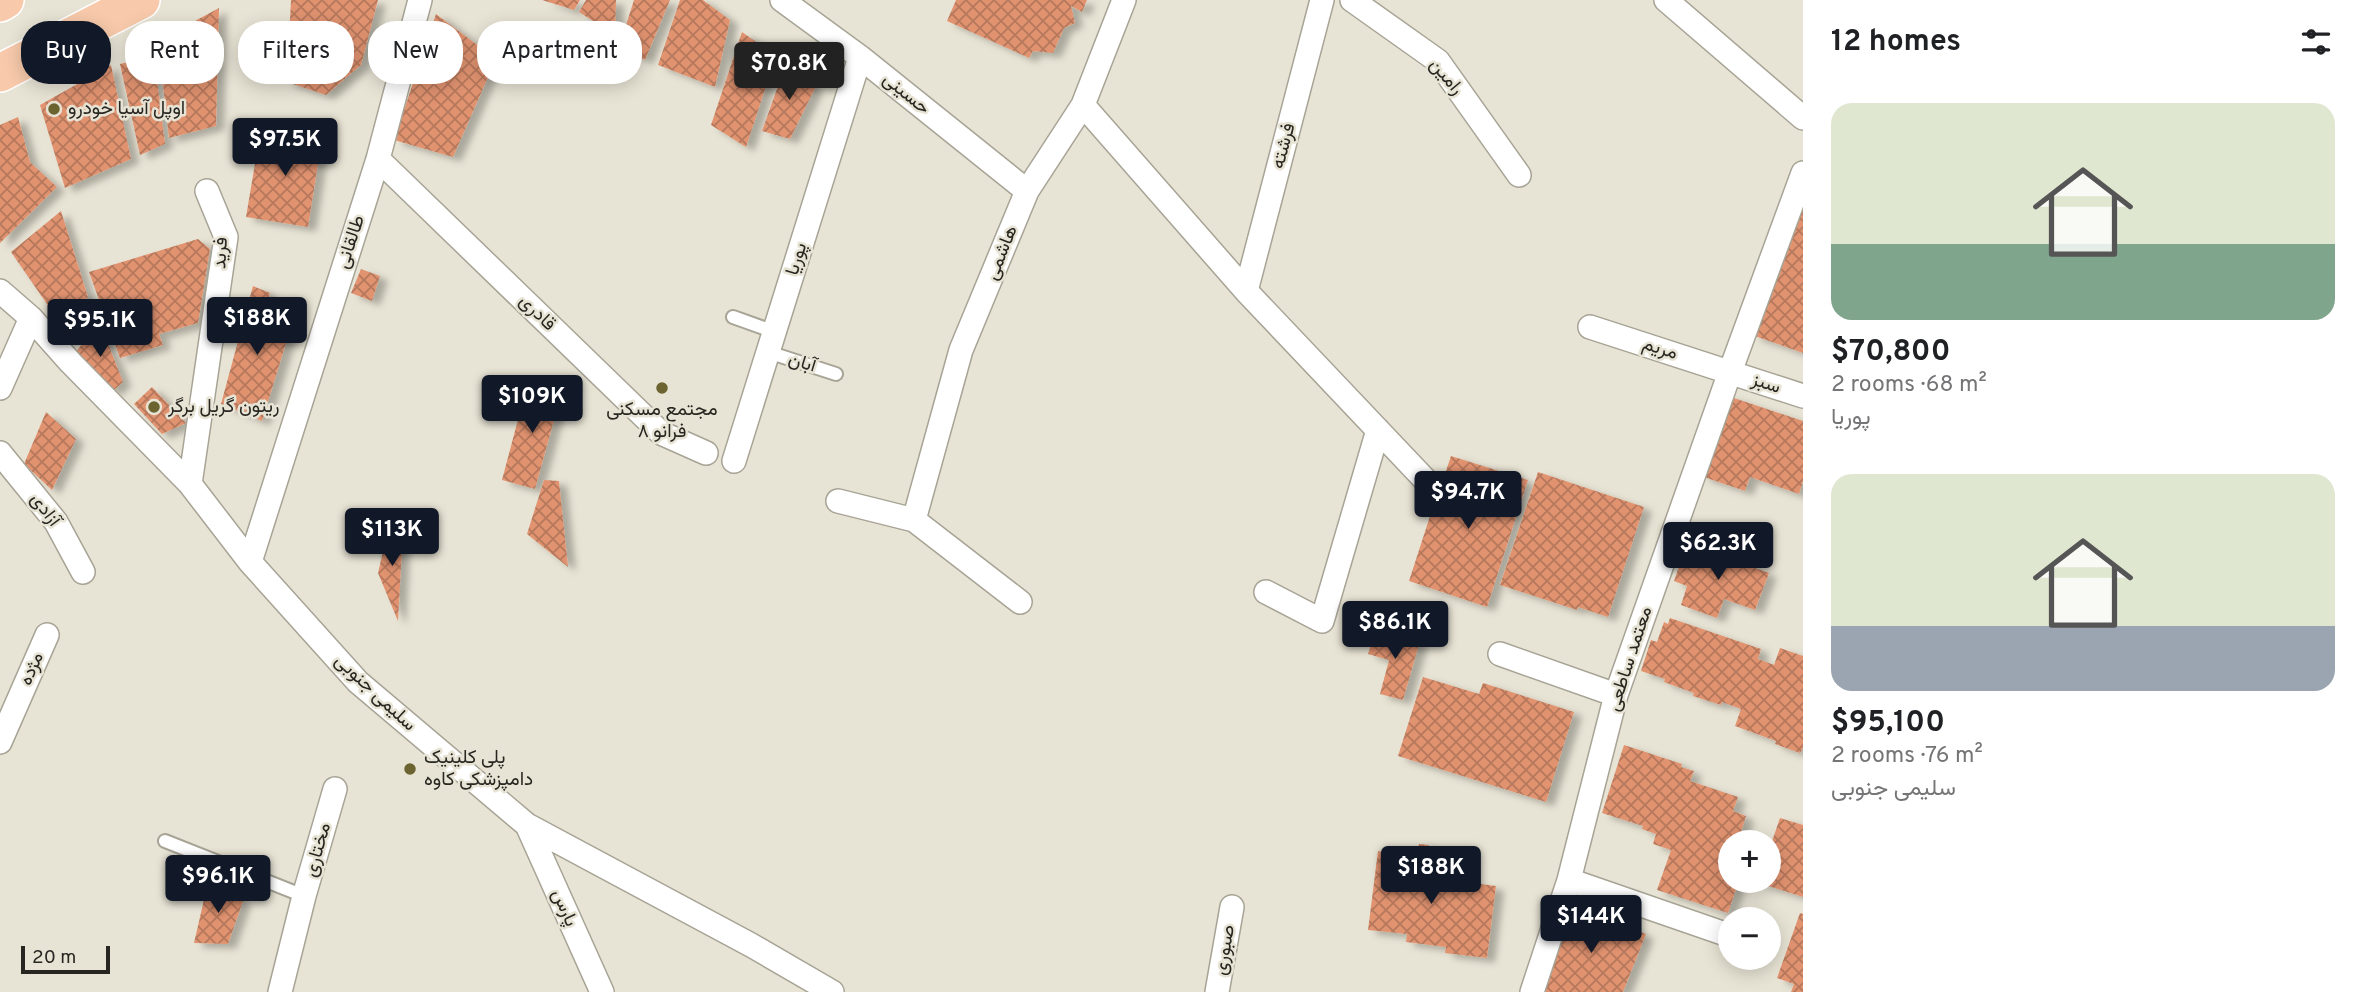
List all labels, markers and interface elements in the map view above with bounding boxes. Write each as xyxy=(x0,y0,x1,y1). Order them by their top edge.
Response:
chip: Buy xyxy=(21,21,111,84)
chip: Rent xyxy=(125,21,224,84)
chip: Filters xyxy=(238,21,354,84)
chip: New xyxy=(368,21,463,84)
chip: Apartment xyxy=(477,21,642,84)
icon: filters xyxy=(2297,23,2335,61)
text: 12 homes xyxy=(1831,24,1961,61)
pin: $70.8K xyxy=(732,42,846,102)
text: $70.8K xyxy=(750,50,828,79)
street label: رامین xyxy=(1424,54,1468,100)
street label: حسینی xyxy=(877,68,935,120)
place label: اوپل آسیا خودرو xyxy=(68,97,185,121)
marker: اوپل آسیا خودرو xyxy=(46,101,62,117)
pin: $97.5K xyxy=(228,118,342,178)
street label: فرشته xyxy=(1266,120,1302,172)
text: $97.5K xyxy=(249,126,321,155)
icon: home xyxy=(2020,149,2146,275)
street label: طالقانی xyxy=(331,212,371,272)
street label: هاشمی xyxy=(980,222,1024,284)
street label: فرید xyxy=(208,236,234,270)
street label: پوریا xyxy=(781,240,813,278)
street label: قادری xyxy=(513,290,561,336)
pin: $188K xyxy=(208,298,306,357)
pin: $95.1K xyxy=(43,300,157,359)
text: $188K xyxy=(223,305,291,334)
text: $95.1K xyxy=(63,307,137,336)
street label: مریم xyxy=(1639,332,1681,366)
text: $70,800 xyxy=(1831,334,1950,371)
street label: آبان xyxy=(785,347,820,379)
street label: سبز xyxy=(1748,368,1783,400)
text: 2 rooms · 68 m² xyxy=(1831,371,1987,400)
pin: $109K xyxy=(483,376,581,435)
marker: مجتمع مسکنی فرانو ۸ xyxy=(654,380,670,396)
text: $109K xyxy=(498,383,566,412)
place label: ریتون گریل برگر xyxy=(167,395,280,419)
place label: مجتمع مسکنی فرانو ۸ xyxy=(606,398,718,444)
marker: ریتون گریل برگر xyxy=(146,399,162,415)
text: پوریا xyxy=(1831,404,1871,433)
pin: $94.7K xyxy=(1411,472,1525,531)
text: $94.7K xyxy=(1431,479,1505,508)
street label: آزادی xyxy=(24,488,67,533)
pin: $113K xyxy=(343,508,441,568)
text: $113K xyxy=(361,516,423,545)
icon: home xyxy=(2020,520,2146,646)
pin: $62.3K xyxy=(1661,522,1775,582)
text: $62.3K xyxy=(1679,530,1757,559)
pin: $86.1K xyxy=(1338,602,1452,661)
street label: معتمد ساطعی xyxy=(1602,604,1658,714)
text: $86.1K xyxy=(1358,609,1432,638)
street label: مژده xyxy=(14,649,50,689)
street label: سلیمی جنوبی xyxy=(329,649,421,737)
text: $95,100 xyxy=(1831,705,1945,742)
text: 2 rooms · 76 m² xyxy=(1831,742,1983,771)
place label: پلی کلینیک دامپزشکی کاوه xyxy=(424,746,533,792)
marker: پلی کلینیک دامپزشکی کاوه xyxy=(402,761,418,777)
text: سلیمی جنوبی xyxy=(1831,775,1956,804)
street label: مختاری xyxy=(299,820,337,880)
map controls xyxy=(1718,830,1781,970)
button: + xyxy=(1718,830,1781,893)
pin: $188K xyxy=(1382,846,1480,906)
text: $188K xyxy=(1397,854,1465,883)
pin: $96.1K xyxy=(161,856,275,915)
text: $96.1K xyxy=(181,863,255,892)
street label: پارس xyxy=(545,886,583,930)
pin: $144K xyxy=(1542,895,1640,955)
text: $144K xyxy=(1557,903,1625,932)
button: − xyxy=(1718,907,1781,970)
street label: صبوری xyxy=(1209,923,1241,977)
scale bar xyxy=(21,943,110,975)
text: 20 m xyxy=(32,946,76,970)

